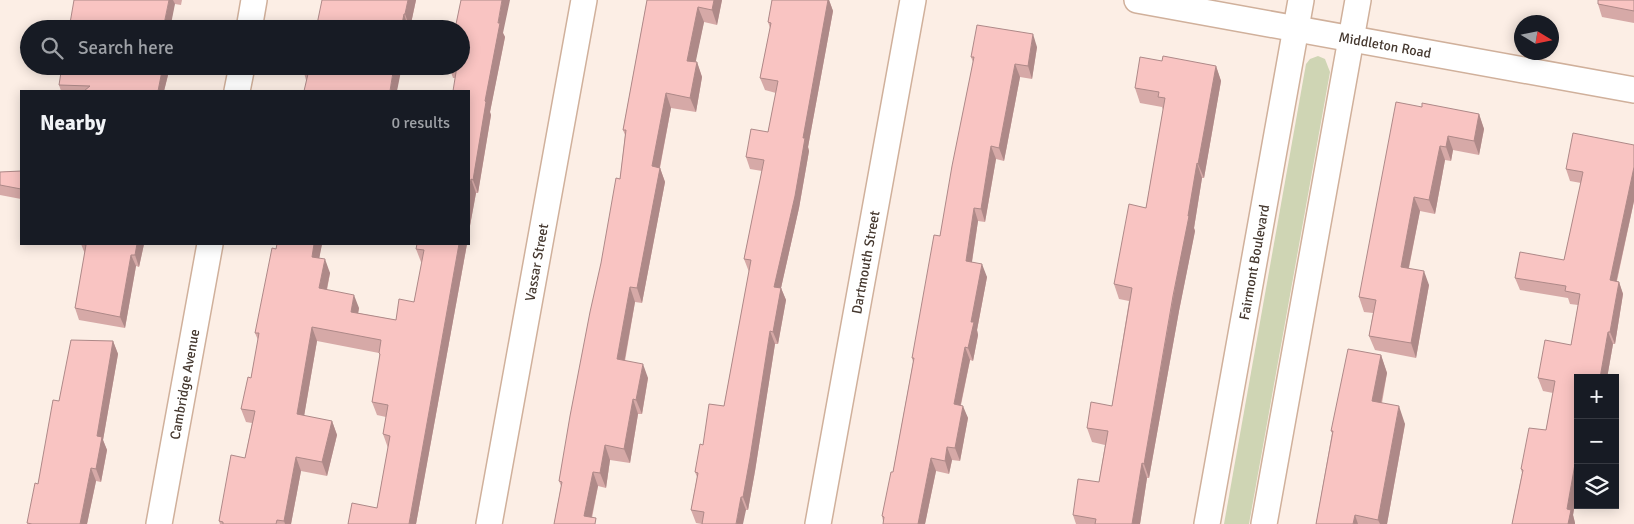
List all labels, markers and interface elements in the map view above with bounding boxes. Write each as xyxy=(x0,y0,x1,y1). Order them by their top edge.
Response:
north arrow xyxy=(1514,15,1559,60)
search box xyxy=(20,20,470,75)
street label: Middleton Road xyxy=(1337,29,1433,62)
icon: search xyxy=(38,34,66,62)
text: Search here xyxy=(78,36,174,60)
text: Nearby xyxy=(40,110,106,136)
text: 0 results xyxy=(391,113,450,133)
street label: Fairmont Boulevard xyxy=(1236,203,1273,321)
street label: Dartmouth Street xyxy=(848,209,884,315)
street label: Vassar Street xyxy=(522,222,552,303)
street label: Cambridge Avenue xyxy=(167,328,203,441)
map controls xyxy=(1574,374,1619,509)
button: + xyxy=(1574,374,1619,419)
button: − xyxy=(1574,419,1619,464)
button: layers xyxy=(1574,464,1619,509)

